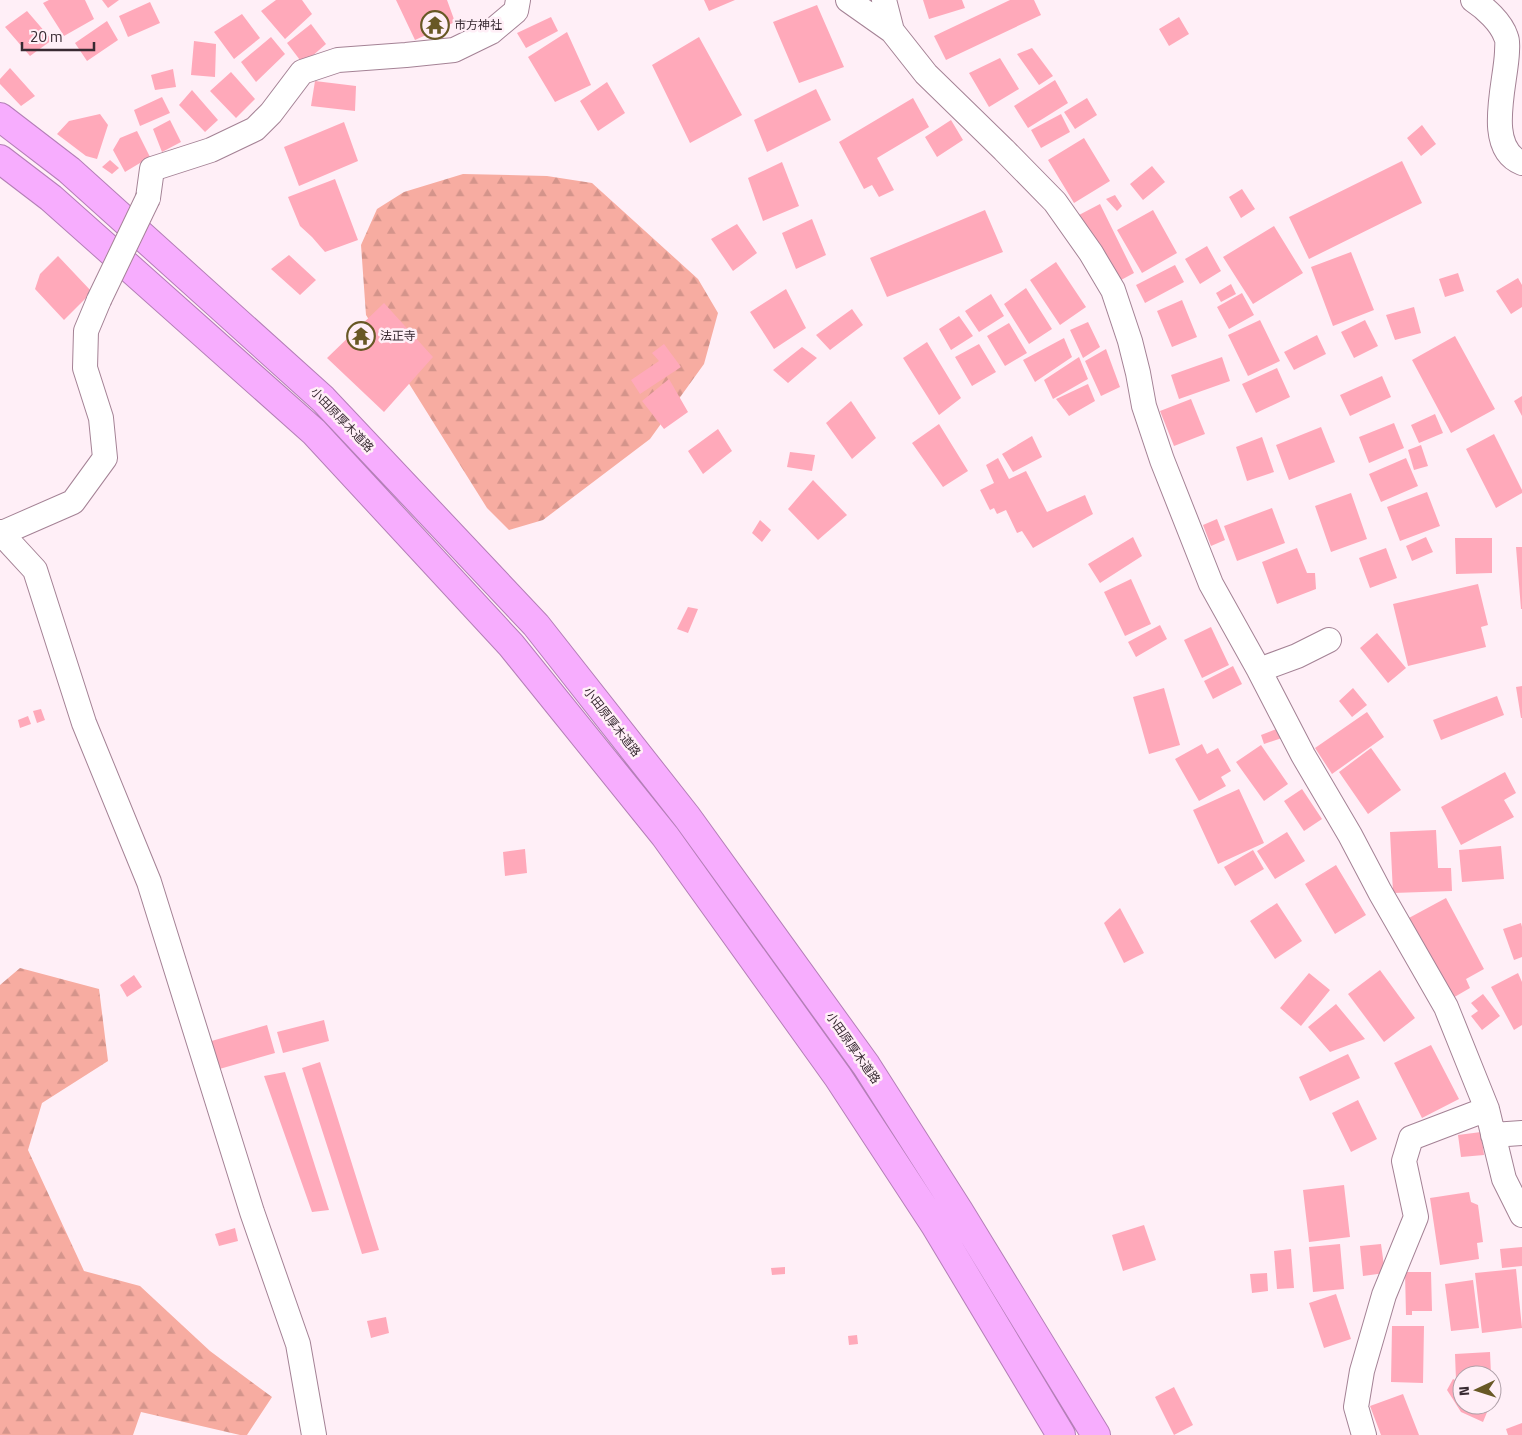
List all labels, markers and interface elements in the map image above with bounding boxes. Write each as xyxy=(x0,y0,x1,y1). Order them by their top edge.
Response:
temple icon: 市方神社 xyxy=(420,10,450,40)
place label: 市方神社 xyxy=(454,15,502,34)
scale bar xyxy=(22,20,95,52)
text: 20 m xyxy=(30,25,63,48)
temple icon: 法正寺 xyxy=(346,321,376,351)
place label: 法正寺 xyxy=(380,326,416,345)
street label: 小田原厚木道路 xyxy=(306,383,378,456)
street label: 小田原厚木道路 xyxy=(579,683,646,761)
street label: 小田原厚木道路 xyxy=(822,1008,885,1088)
north arrow xyxy=(1452,1365,1502,1415)
text: N xyxy=(1453,1385,1474,1397)

